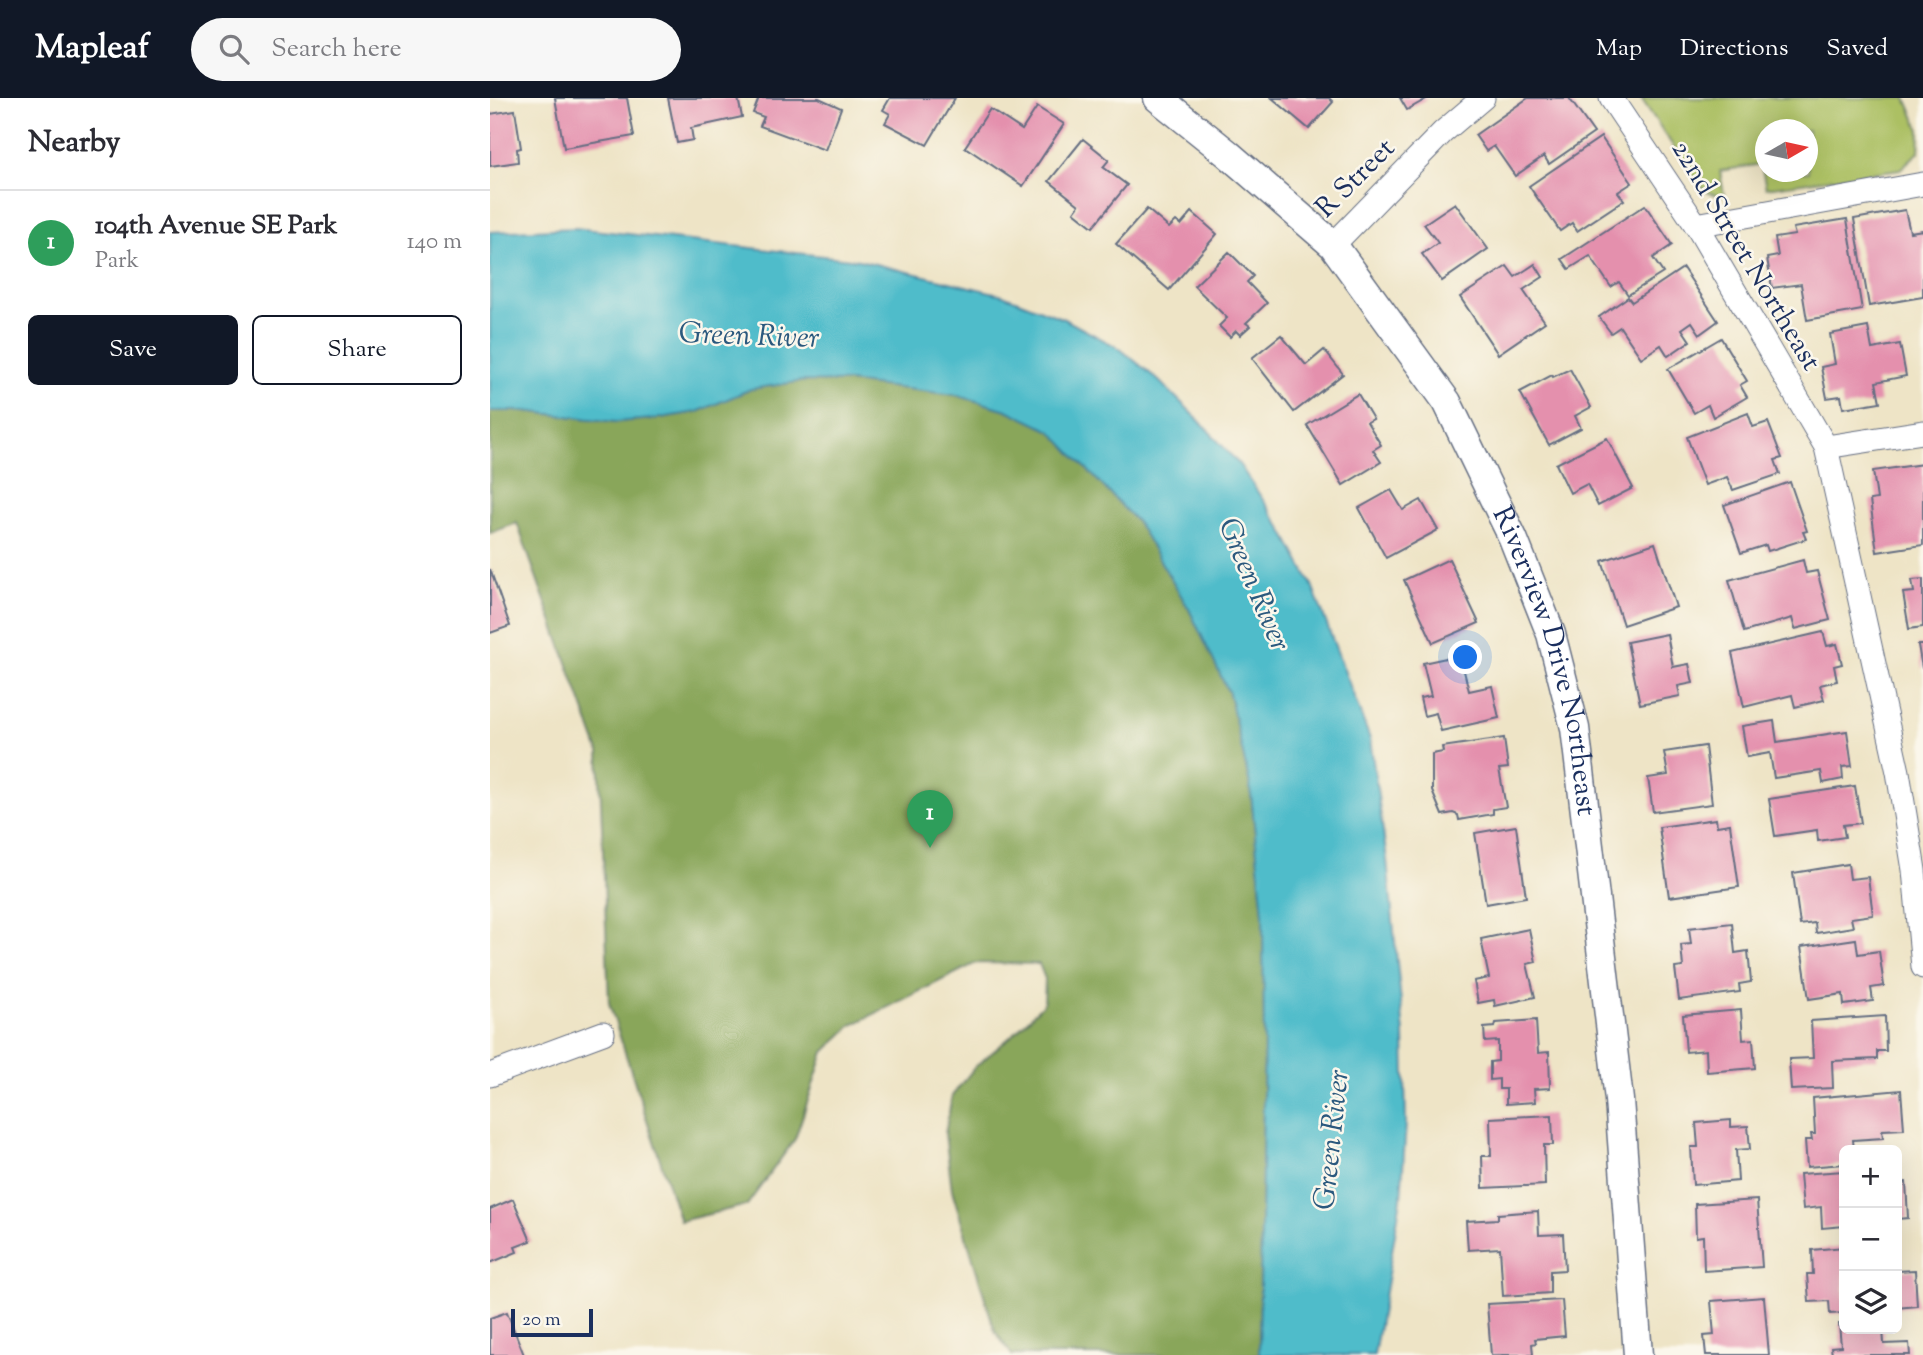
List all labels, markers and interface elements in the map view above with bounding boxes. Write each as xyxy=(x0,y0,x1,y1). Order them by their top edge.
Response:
search box xyxy=(191,18,681,81)
text: Mapleaf xyxy=(35,25,149,73)
icon: search xyxy=(215,30,253,68)
text: Search here xyxy=(271,31,402,68)
text: Map xyxy=(1596,32,1642,66)
text: Directions xyxy=(1680,32,1788,66)
text: Saved xyxy=(1826,32,1888,66)
north arrow xyxy=(1755,119,1818,182)
text: Nearby xyxy=(28,122,120,165)
street label: R Street xyxy=(1307,130,1405,228)
street label: 22nd Street Northeast xyxy=(1660,133,1830,379)
text: 104th Avenue SE Park xyxy=(95,208,337,245)
text: 1 xyxy=(47,226,55,259)
text: 140 m xyxy=(407,226,462,259)
text: Park xyxy=(95,245,139,278)
water label: Green River xyxy=(678,313,820,361)
button: Save xyxy=(28,315,238,385)
button: Share xyxy=(252,315,462,385)
street label: Riverview Drive Northeast xyxy=(1481,500,1605,819)
water label: Green River xyxy=(1206,512,1300,659)
your location xyxy=(1448,640,1482,674)
pin: 1 xyxy=(907,790,953,848)
water label: Green River xyxy=(1304,1067,1362,1212)
map controls xyxy=(1839,1145,1902,1334)
button: + xyxy=(1839,1145,1902,1208)
button: − xyxy=(1839,1208,1902,1271)
button: layers xyxy=(1839,1271,1902,1334)
scale bar xyxy=(511,1306,593,1338)
text: 20 m xyxy=(522,1307,561,1334)

